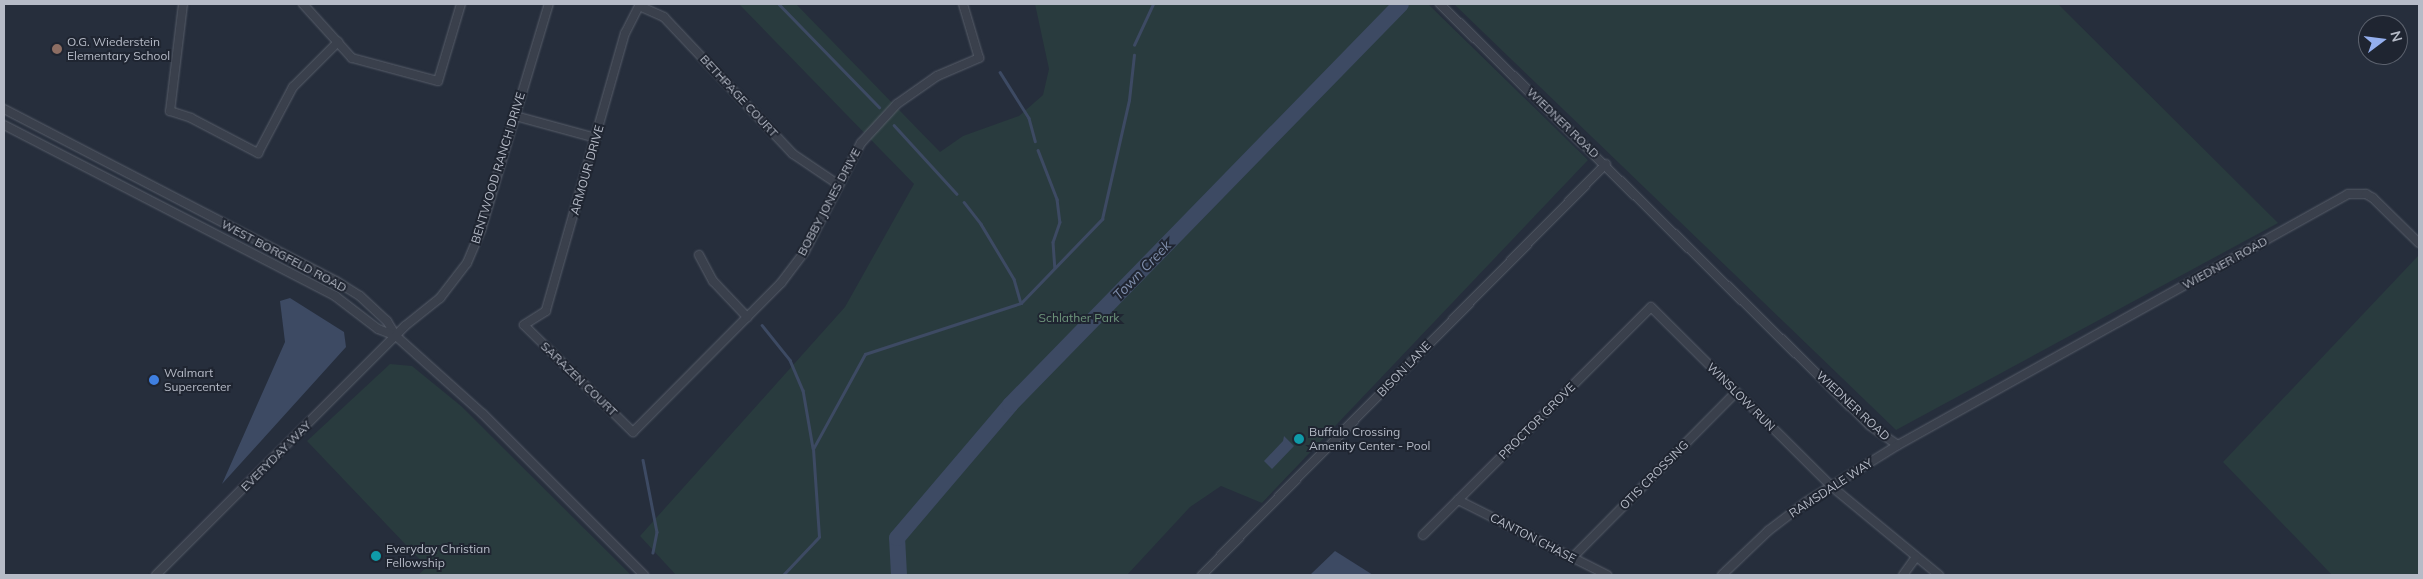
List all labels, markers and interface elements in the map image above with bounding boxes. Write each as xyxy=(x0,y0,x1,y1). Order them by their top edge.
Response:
north arrow xyxy=(2358,15,2408,65)
text: N xyxy=(2386,29,2407,44)
place label: O.G. Wiederstein Elementary School xyxy=(67,35,170,63)
marker: O.G. Wiederstein Elementary School xyxy=(51,43,63,55)
street label: BETHPAGE COURT xyxy=(697,52,781,140)
street label: WIEDNER ROAD xyxy=(1524,85,1602,161)
street label: BENTWOOD RANCH DRIVE xyxy=(468,91,528,245)
street label: ARMOUR DRIVE xyxy=(567,123,607,217)
street label: BOBBY JONES DRIVE xyxy=(795,146,863,258)
street label: WEST BORGFELD ROAD xyxy=(219,217,349,295)
street label: WIEDNER ROAD xyxy=(2180,234,2270,292)
water label: Town Creek xyxy=(1109,237,1175,303)
park label: Schlather Park xyxy=(1038,311,1120,325)
street label: BISON LANE xyxy=(1374,338,1434,400)
street label: SARAZEN COURT xyxy=(538,339,620,419)
street label: WINSLOW RUN xyxy=(1704,360,1778,434)
place label: Walmart Supercenter xyxy=(164,366,231,394)
street label: WIEDNER ROAD xyxy=(1813,368,1893,444)
marker: Walmart Supercenter xyxy=(148,374,160,386)
street label: PROCTOR GROVE xyxy=(1496,380,1578,462)
street label: EVERYDAY WAY xyxy=(238,418,314,494)
place label: Buffalo Crossing Amenity Center - Pool xyxy=(1309,425,1430,453)
marker: Buffalo Crossing Amenity Center - Pool xyxy=(1293,433,1305,445)
street label: OTIS CROSSING xyxy=(1617,438,1691,512)
street label: RAMSDALE WAY xyxy=(1786,456,1876,520)
street label: CANTON CHASE xyxy=(1488,510,1578,566)
place label: Everyday Christian Fellowship xyxy=(386,542,490,570)
marker: Everyday Christian Fellowship xyxy=(370,550,382,562)

